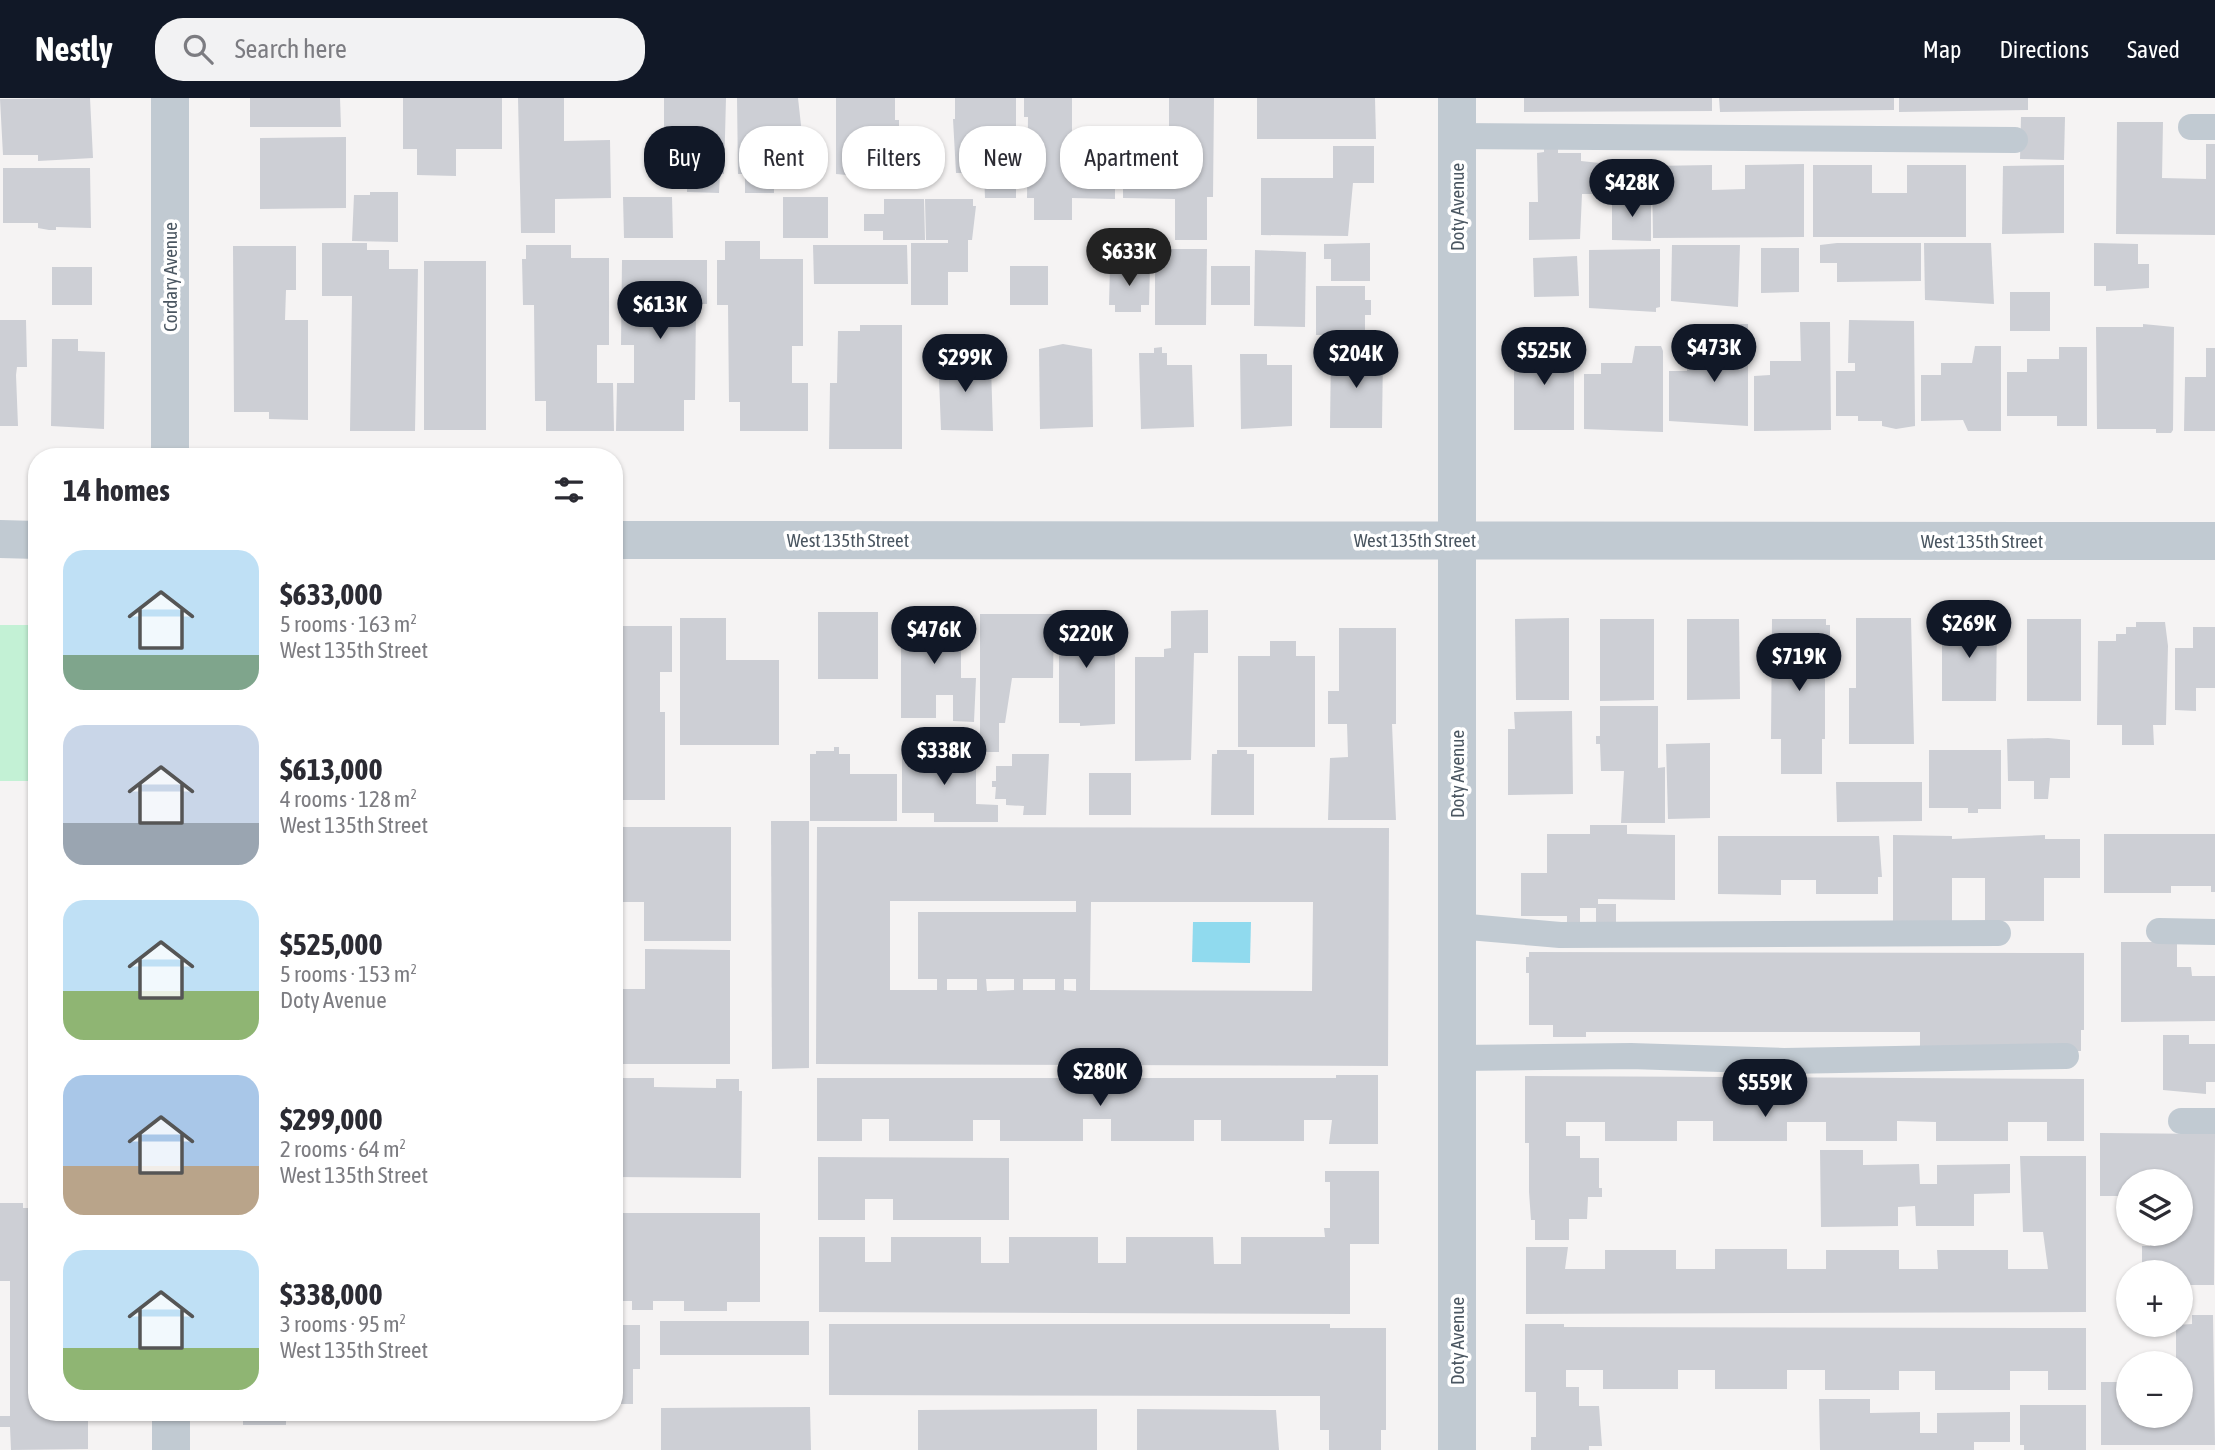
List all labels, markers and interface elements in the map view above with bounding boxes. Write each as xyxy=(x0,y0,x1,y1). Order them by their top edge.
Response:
search box xyxy=(155,18,645,81)
text: Nestly xyxy=(35,30,113,68)
icon: search xyxy=(179,30,217,68)
text: Search here xyxy=(235,34,347,64)
text: Map xyxy=(1923,36,1961,63)
text: Directions xyxy=(1999,36,2089,63)
text: Saved xyxy=(2127,36,2180,63)
chip: Buy xyxy=(644,126,725,189)
chip: Rent xyxy=(739,126,828,189)
chip: Filters xyxy=(842,126,945,189)
chip: New xyxy=(959,126,1046,189)
chip: Apartment xyxy=(1060,126,1203,189)
pin: $428K xyxy=(1583,159,1681,219)
street label: Doty Avenue xyxy=(1446,163,1468,251)
text: $428K xyxy=(1605,169,1659,195)
street label: Cordary Avenue xyxy=(159,222,181,332)
pin: $633K xyxy=(1080,228,1178,288)
text: $633K xyxy=(1102,238,1156,264)
pin: $613K xyxy=(611,282,709,341)
text: $613K xyxy=(633,291,687,317)
pin: $473K xyxy=(1665,324,1763,384)
pin: $525K xyxy=(1495,328,1593,387)
pin: $204K xyxy=(1307,330,1405,390)
pin: $299K xyxy=(916,334,1014,394)
text: $473K xyxy=(1687,334,1741,360)
text: $525K xyxy=(1517,337,1571,363)
text: $204K xyxy=(1329,340,1383,366)
text: $299K xyxy=(938,344,992,370)
icon: filters xyxy=(550,471,588,509)
text: 14 homes xyxy=(63,473,170,507)
street label: West 135th Street xyxy=(787,529,909,551)
street label: West 135th Street xyxy=(1354,529,1476,551)
street label: West 135th Street xyxy=(1921,530,2043,552)
text: $633,000 xyxy=(280,577,383,611)
icon: home xyxy=(119,578,203,662)
pin: $269K xyxy=(1920,601,2018,660)
pin: $476K xyxy=(885,606,983,666)
pin: $220K xyxy=(1037,610,1135,670)
text: $269K xyxy=(1942,610,1996,636)
text: 5 rooms · 163 m² xyxy=(280,611,417,637)
text: $476K xyxy=(907,616,961,642)
text: $220K xyxy=(1059,620,1113,646)
pin: $719K xyxy=(1750,634,1848,693)
text: West 135th Street xyxy=(280,637,428,663)
text: $719K xyxy=(1772,643,1826,669)
pin: $338K xyxy=(895,728,993,787)
street label: Doty Avenue xyxy=(1446,730,1468,818)
text: $338K xyxy=(917,737,971,763)
text: $613,000 xyxy=(280,752,383,786)
icon: home xyxy=(119,753,203,837)
text: 4 rooms · 128 m² xyxy=(280,786,417,812)
text: West 135th Street xyxy=(280,812,428,838)
text: $525,000 xyxy=(280,927,383,961)
icon: home xyxy=(119,928,203,1012)
text: 5 rooms · 153 m² xyxy=(280,961,417,987)
text: Doty Avenue xyxy=(280,987,387,1013)
pin: $280K xyxy=(1051,1048,1149,1108)
text: $280K xyxy=(1073,1058,1127,1084)
pin: $559K xyxy=(1716,1060,1814,1119)
text: $559K xyxy=(1738,1069,1792,1095)
text: $299,000 xyxy=(280,1102,383,1136)
icon: home xyxy=(119,1103,203,1187)
text: 2 rooms · 64 m² xyxy=(280,1136,406,1162)
text: West 135th Street xyxy=(280,1162,428,1188)
map controls xyxy=(2116,1169,2193,1428)
button: layers xyxy=(2116,1169,2193,1246)
button: + xyxy=(2116,1260,2193,1337)
text: $338,000 xyxy=(280,1277,383,1311)
icon: home xyxy=(119,1278,203,1362)
street label: Doty Avenue xyxy=(1446,1297,1468,1385)
text: 3 rooms · 95 m² xyxy=(280,1311,406,1337)
text: West 135th Street xyxy=(280,1337,428,1363)
button: − xyxy=(2116,1351,2193,1428)

